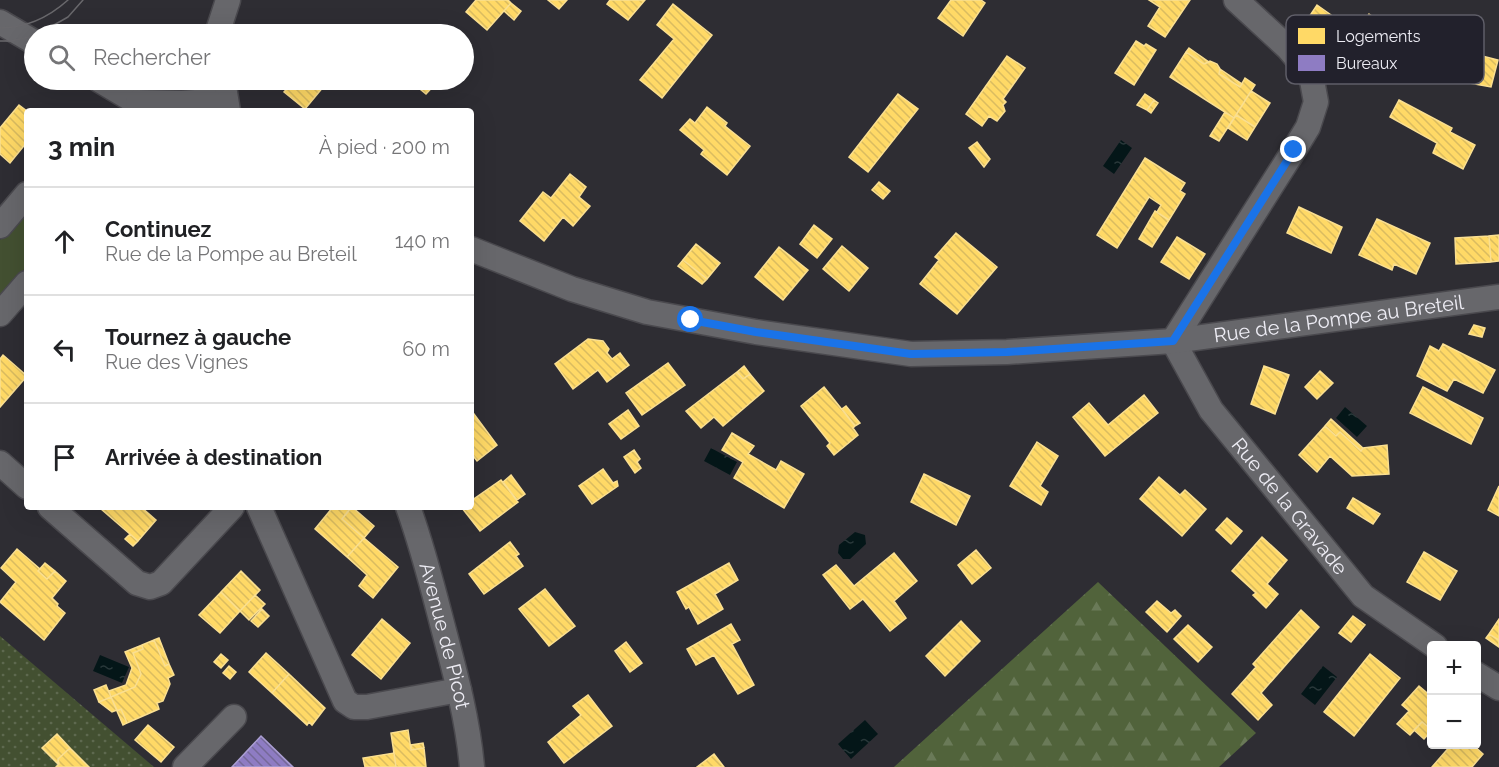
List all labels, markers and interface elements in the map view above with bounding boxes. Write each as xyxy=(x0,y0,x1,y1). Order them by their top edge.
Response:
legend xyxy=(1286,15,1484,84)
search box xyxy=(24,24,474,90)
text: Logements xyxy=(1336,27,1421,46)
icon: search xyxy=(45,41,78,74)
text: Rechercher xyxy=(93,44,211,70)
text: Bureaux xyxy=(1336,54,1397,73)
text: 3 min xyxy=(48,132,115,162)
text: À pied · 200 m xyxy=(319,135,450,159)
route end xyxy=(1280,136,1306,162)
text: Continuez xyxy=(105,216,211,242)
icon: ahead xyxy=(48,225,81,258)
text: 140 m xyxy=(395,229,450,253)
text: Rue de la Pompe au Breteil xyxy=(105,242,357,266)
street label: Rue de la Pompe au Breteil xyxy=(1212,290,1466,347)
route start xyxy=(677,306,703,332)
text: Tournez à gauche xyxy=(105,324,291,350)
icon: left xyxy=(48,333,81,366)
text: 60 m xyxy=(402,337,450,361)
text: Rue des Vignes xyxy=(105,350,248,374)
street label: Rue de la Gravade xyxy=(1227,433,1353,580)
icon: arrive xyxy=(48,441,81,474)
text: Arrivée à destination xyxy=(105,444,322,470)
street label: Avenue de Picot xyxy=(414,560,475,712)
map controls xyxy=(1427,641,1481,749)
button: + xyxy=(1427,641,1481,695)
button: − xyxy=(1427,695,1481,749)

